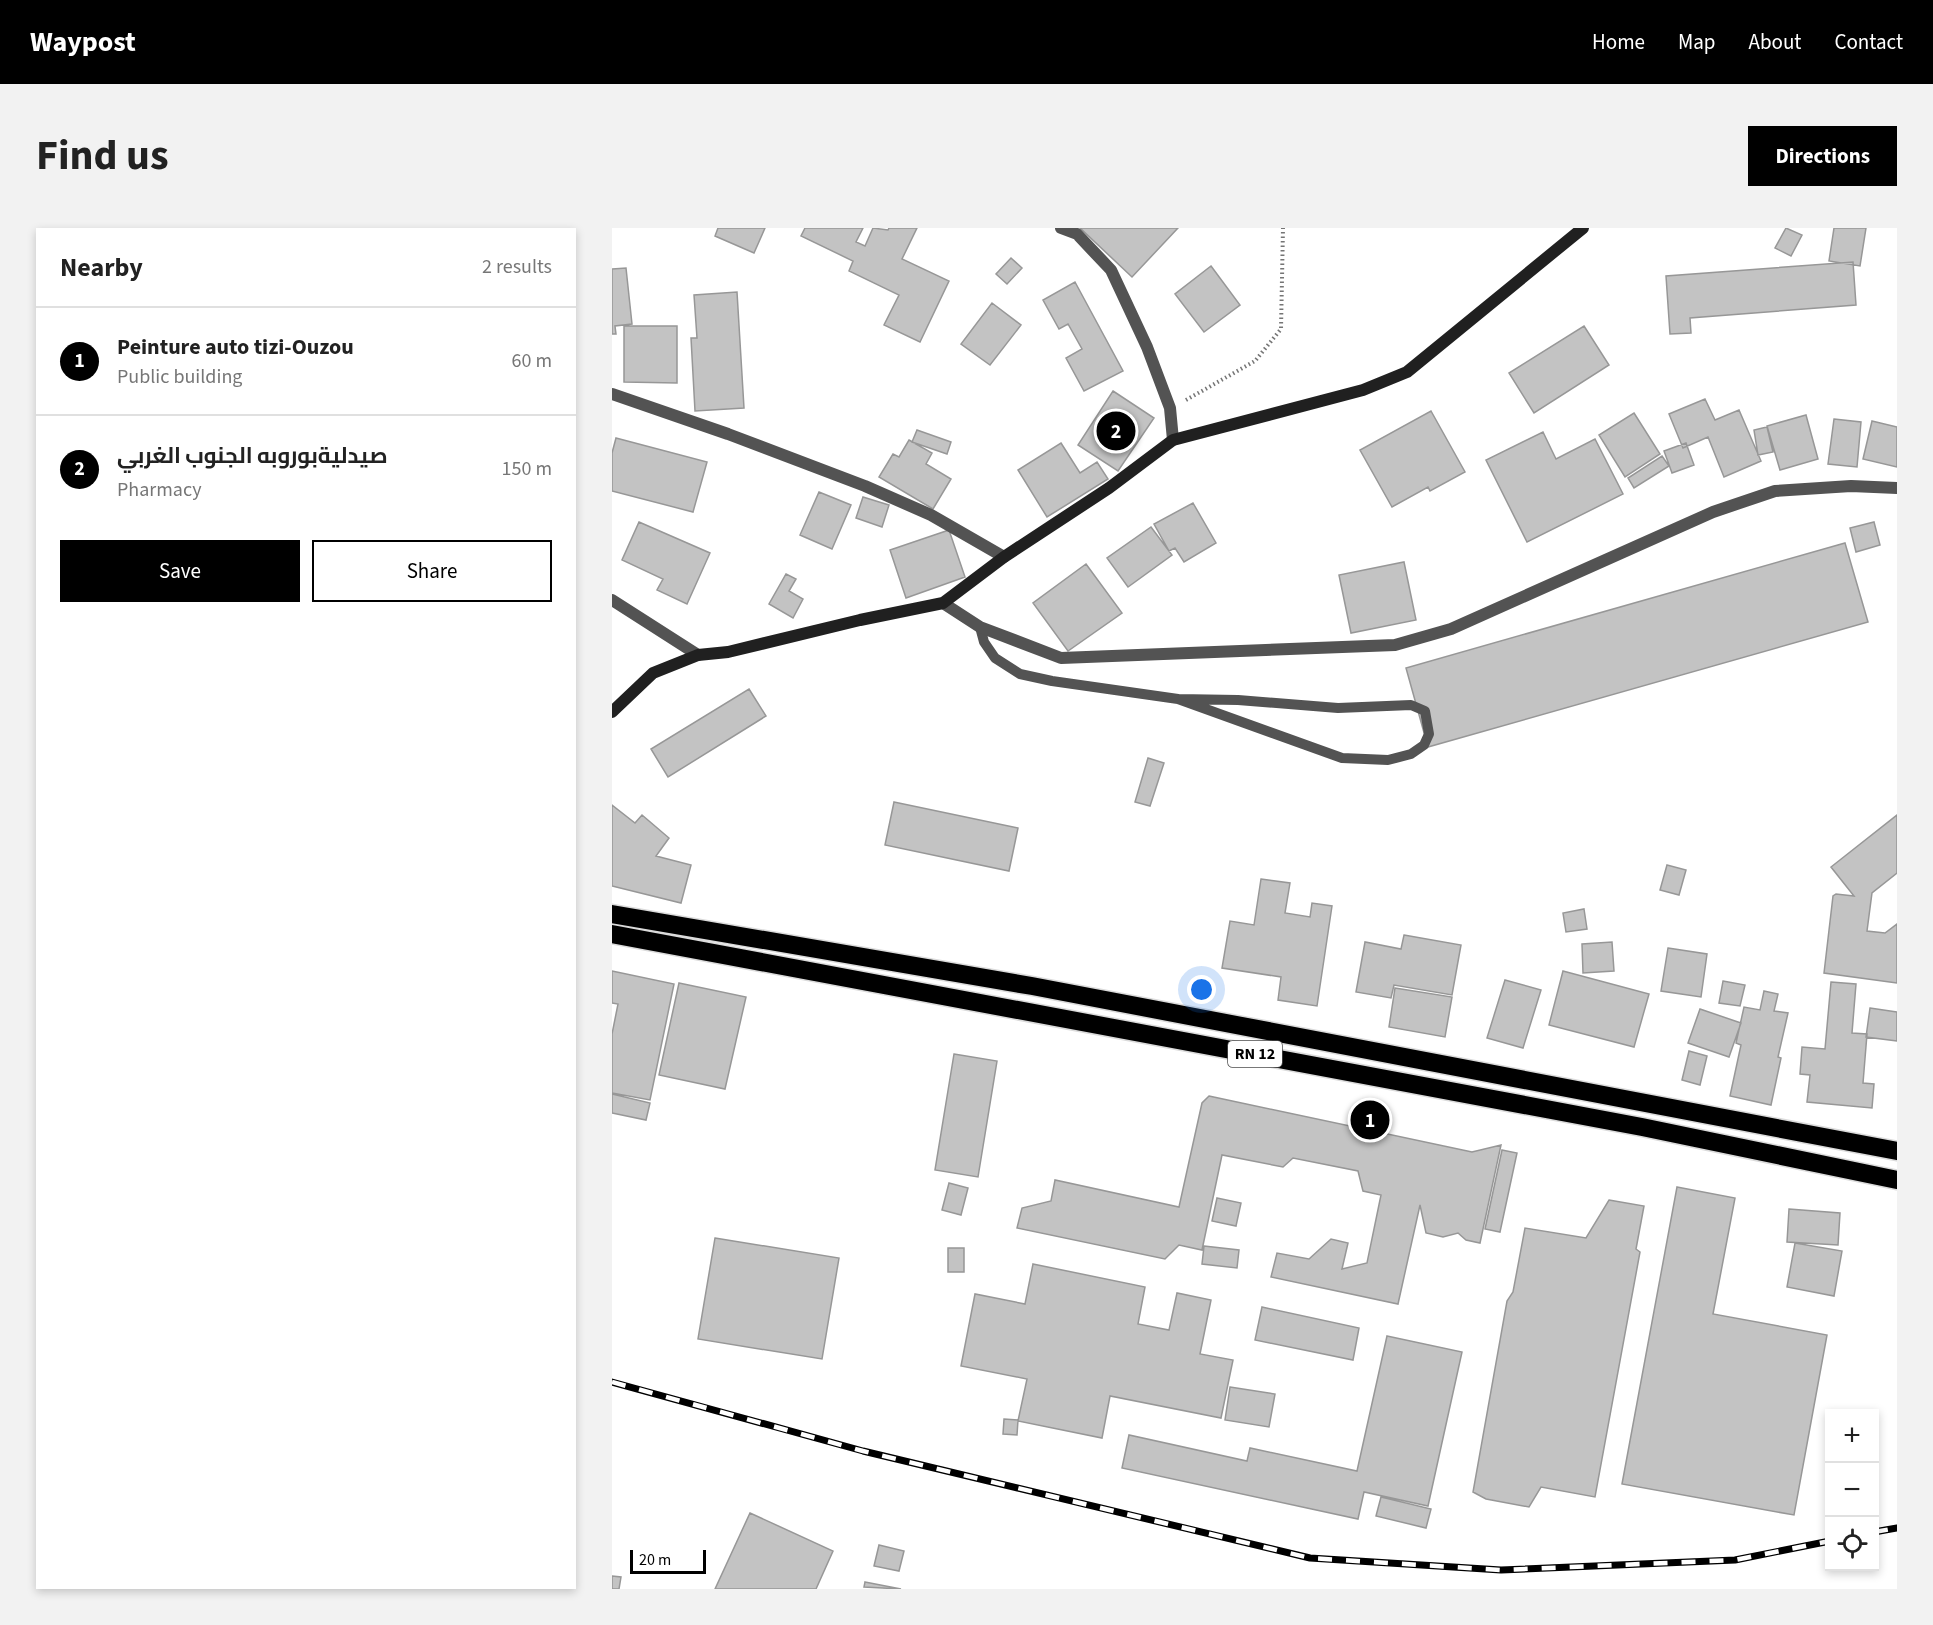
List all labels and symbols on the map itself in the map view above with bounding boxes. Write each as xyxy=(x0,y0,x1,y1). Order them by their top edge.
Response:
pin: 2 xyxy=(1096,408,1136,454)
your location xyxy=(1187,975,1216,1004)
road number: RN 12 xyxy=(1228,1041,1282,1067)
pin: 1 xyxy=(1350,1098,1389,1142)
scale bar xyxy=(630,1547,706,1574)

